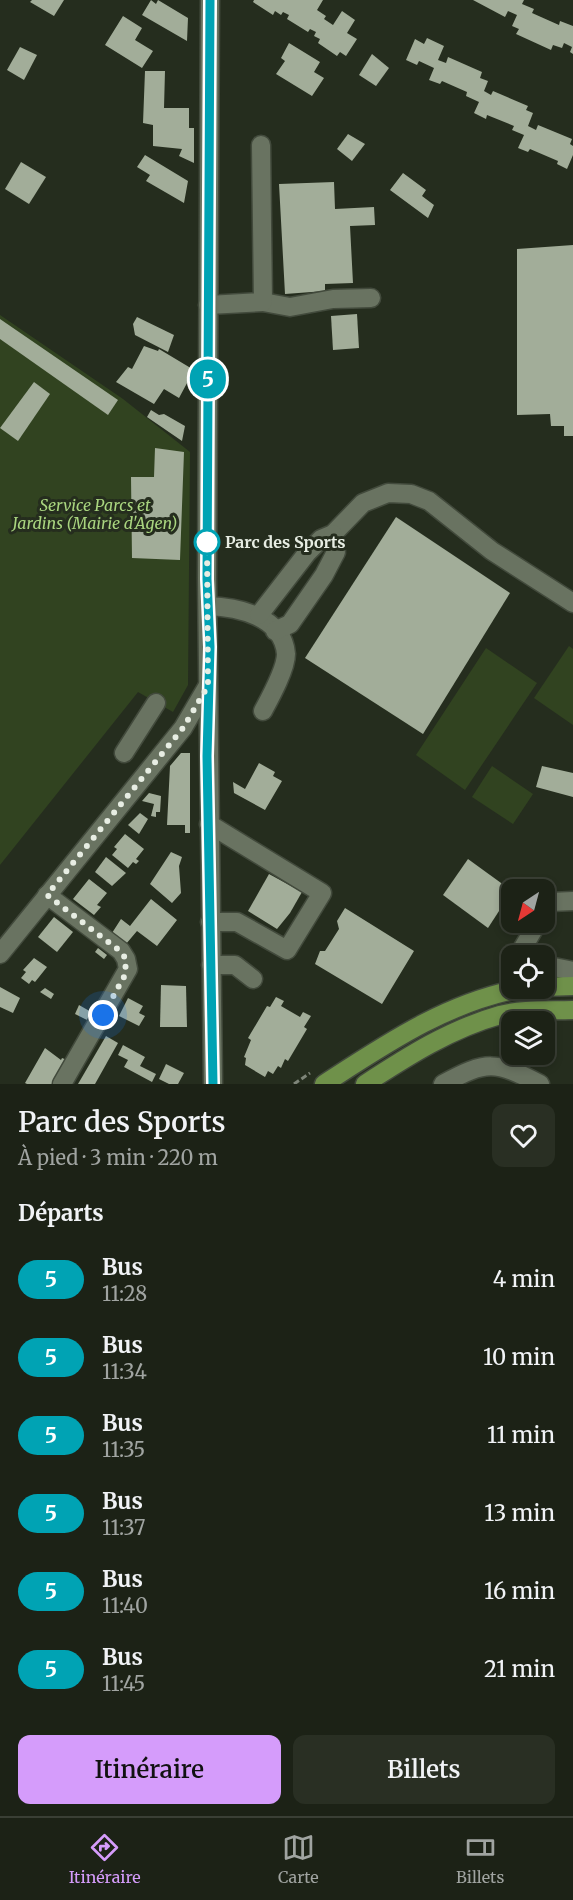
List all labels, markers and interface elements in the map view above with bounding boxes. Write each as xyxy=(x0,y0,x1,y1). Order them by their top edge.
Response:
line badge: 5 xyxy=(188,360,228,398)
text: 5 xyxy=(202,366,214,393)
park label: Service Parcs et Jardins (Mairie d'Agen) xyxy=(10,495,178,533)
marker: Parc des Sports xyxy=(194,529,220,555)
place label: Parc des Sports xyxy=(225,532,346,552)
north arrow xyxy=(501,879,555,933)
map controls xyxy=(501,879,555,1065)
button: locate xyxy=(501,945,555,999)
your location xyxy=(88,1000,118,1030)
button: layers xyxy=(501,1011,555,1065)
text: Parc des Sports xyxy=(18,1104,226,1140)
button: heart xyxy=(492,1104,555,1167)
text: À pied · 3 min · 220 m xyxy=(18,1145,218,1170)
text: Départs xyxy=(18,1199,104,1227)
text: Bus xyxy=(102,1253,143,1281)
text: 4 min xyxy=(493,1265,555,1293)
text: 5 xyxy=(45,1266,57,1293)
text: 11:28 xyxy=(102,1281,147,1306)
text: Bus xyxy=(102,1331,143,1359)
text: 10 min xyxy=(483,1343,555,1371)
text: 5 xyxy=(45,1344,57,1371)
text: 11:34 xyxy=(102,1359,147,1384)
text: Bus xyxy=(102,1409,143,1437)
text: 11 min xyxy=(487,1421,555,1449)
text: 5 xyxy=(45,1422,57,1449)
text: 11:35 xyxy=(102,1437,145,1462)
text: Bus xyxy=(102,1487,143,1515)
text: 13 min xyxy=(484,1499,555,1527)
text: 5 xyxy=(45,1500,57,1527)
text: 11:37 xyxy=(102,1515,145,1540)
text: Bus xyxy=(102,1565,143,1593)
text: 16 min xyxy=(484,1577,555,1605)
text: 5 xyxy=(45,1578,57,1605)
text: 11:40 xyxy=(102,1593,148,1618)
text: Bus xyxy=(102,1643,143,1671)
text: 21 min xyxy=(484,1655,555,1683)
text: 5 xyxy=(45,1656,57,1683)
text: 11:45 xyxy=(102,1671,145,1696)
button: Itinéraire xyxy=(18,1735,281,1804)
button: Billets xyxy=(293,1735,555,1804)
tab: Itinéraire xyxy=(69,1831,141,1887)
tab: Carte xyxy=(278,1831,319,1887)
tab: Billets xyxy=(456,1831,504,1887)

